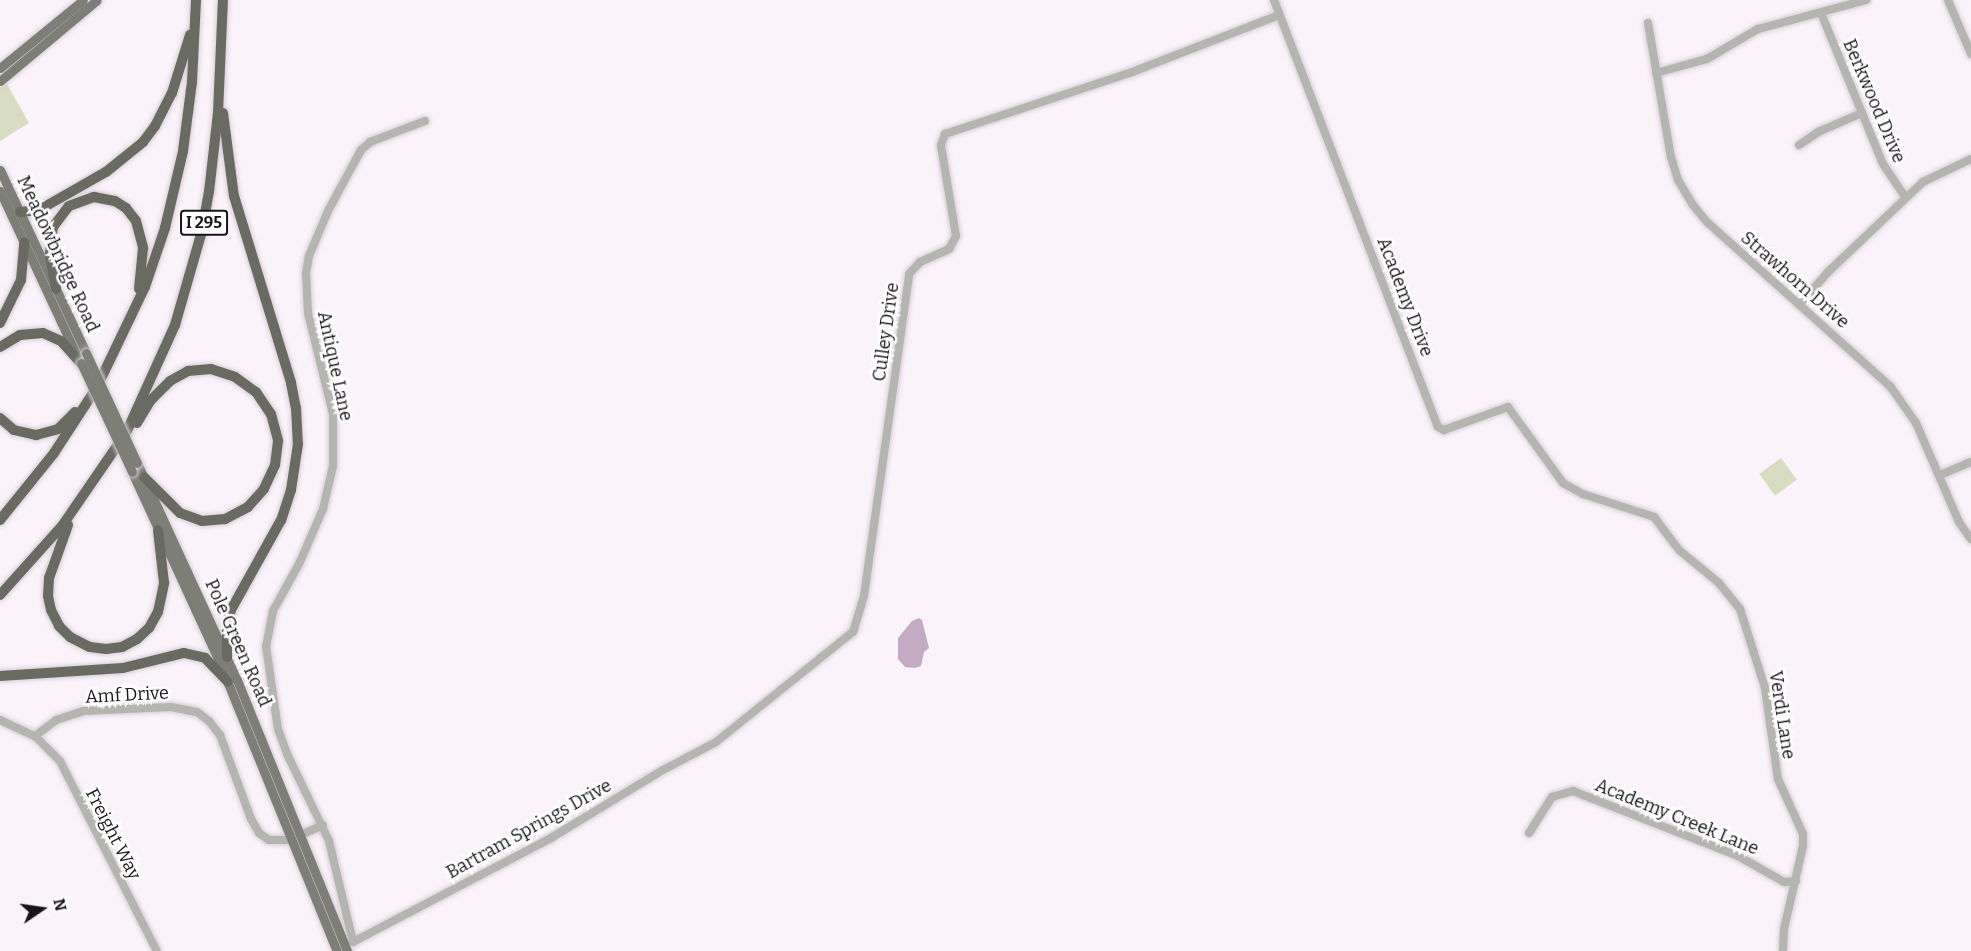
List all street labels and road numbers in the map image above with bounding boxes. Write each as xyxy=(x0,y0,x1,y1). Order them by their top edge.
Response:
street label: Berkwood Drive xyxy=(1838,36,1910,166)
street label: Meadowbridge Road xyxy=(12,172,104,336)
road number: I 295 xyxy=(180,210,228,236)
street label: Strawhorn Drive xyxy=(1736,227,1854,333)
street label: Academy Drive xyxy=(1372,234,1438,360)
street label: Culley Drive xyxy=(868,281,904,383)
street label: Antique Lane xyxy=(313,309,357,423)
street label: Pole Green Road xyxy=(200,576,276,710)
street label: Verdi Lane xyxy=(1764,669,1800,761)
street label: Amf Drive xyxy=(85,682,169,708)
street label: Academy Creek Lane xyxy=(1592,774,1762,860)
street label: Bartram Springs Drive xyxy=(443,775,615,883)
street label: Freight Way xyxy=(81,785,145,883)

